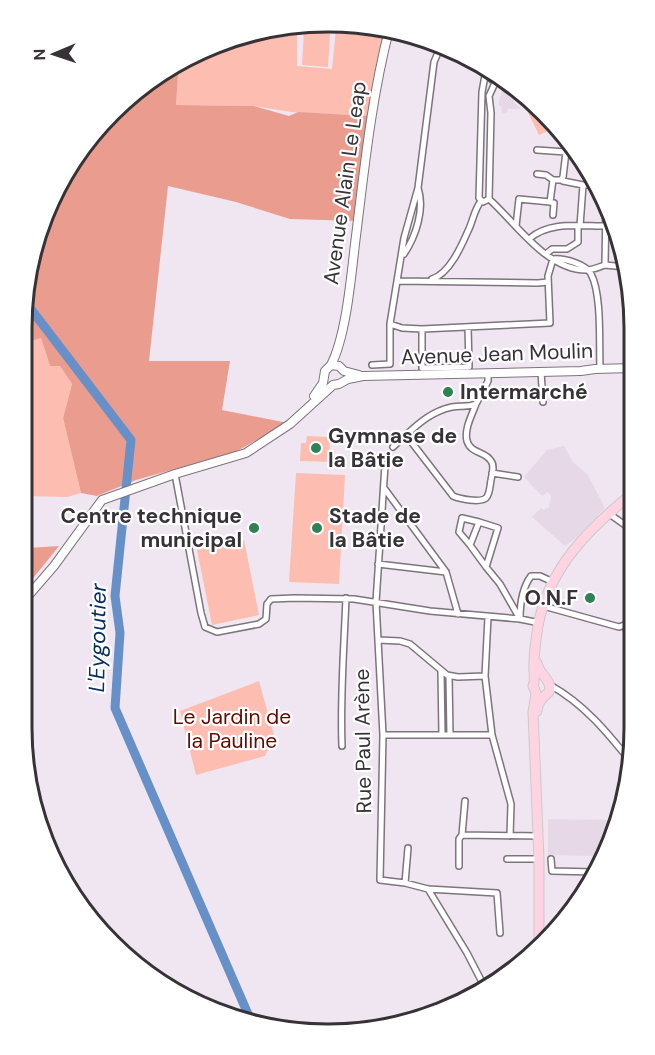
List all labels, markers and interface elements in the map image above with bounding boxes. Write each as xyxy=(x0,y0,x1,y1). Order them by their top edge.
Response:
north arrow xyxy=(24,24,84,84)
text: N xyxy=(29,48,50,61)
street label: Avenue Alain Le Leap xyxy=(317,80,373,286)
street label: Avenue Jean Moulin xyxy=(400,337,594,371)
place label: Intermarché xyxy=(460,378,588,406)
marker: Intermarché xyxy=(441,385,455,399)
place label: Gymnase de la Bâtie xyxy=(328,422,457,474)
marker: Gymnase de la Bâtie xyxy=(309,441,323,455)
place label: Centre technique municipal xyxy=(61,502,242,554)
place label: Stade de la Bâtie xyxy=(329,502,421,554)
marker: Centre technique municipal xyxy=(247,521,261,535)
marker: Stade de la Bâtie xyxy=(310,521,324,535)
water label: L'Eygoutier xyxy=(82,582,113,693)
place label: O.N.F xyxy=(525,584,578,612)
marker: O.N.F xyxy=(583,591,597,605)
street label: Rue Paul Arène xyxy=(348,668,378,814)
park label: Le Jardin de la Pauline xyxy=(173,703,291,755)

